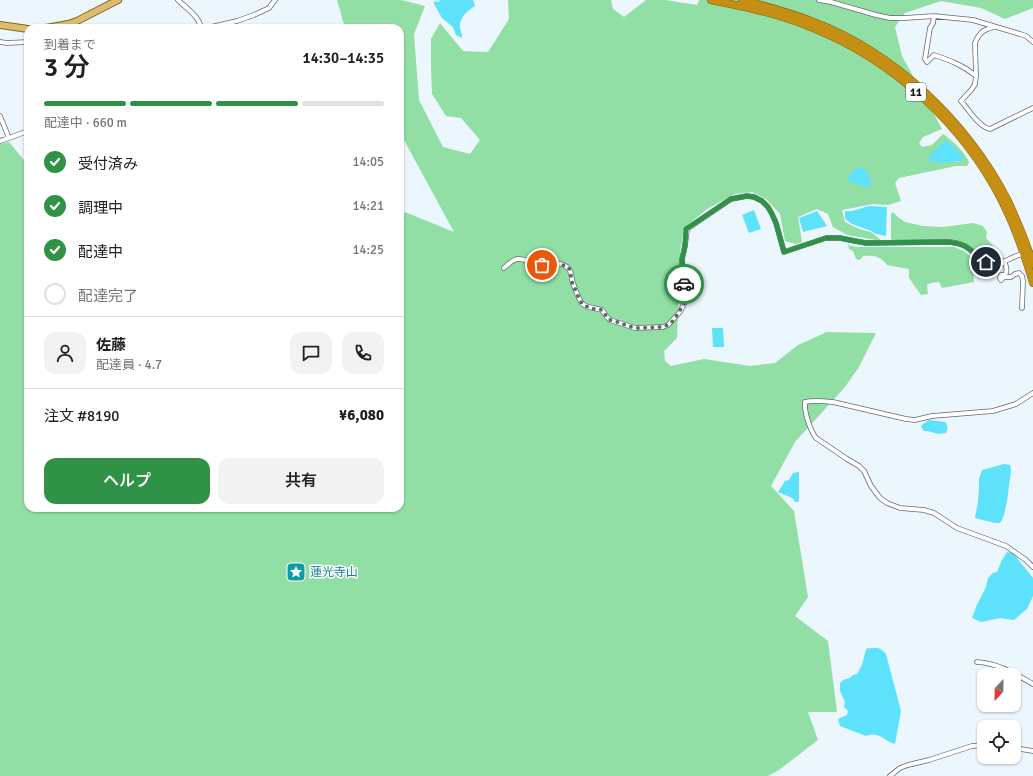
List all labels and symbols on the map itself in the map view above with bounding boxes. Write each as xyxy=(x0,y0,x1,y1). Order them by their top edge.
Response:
road number: 11 xyxy=(906,83,926,101)
pin xyxy=(969,245,1003,279)
pin xyxy=(525,248,559,282)
courier xyxy=(664,264,704,304)
place icon: 蓮光寺山 xyxy=(285,561,307,583)
place label: 蓮光寺山 xyxy=(310,565,358,580)
north arrow xyxy=(977,668,1021,712)

